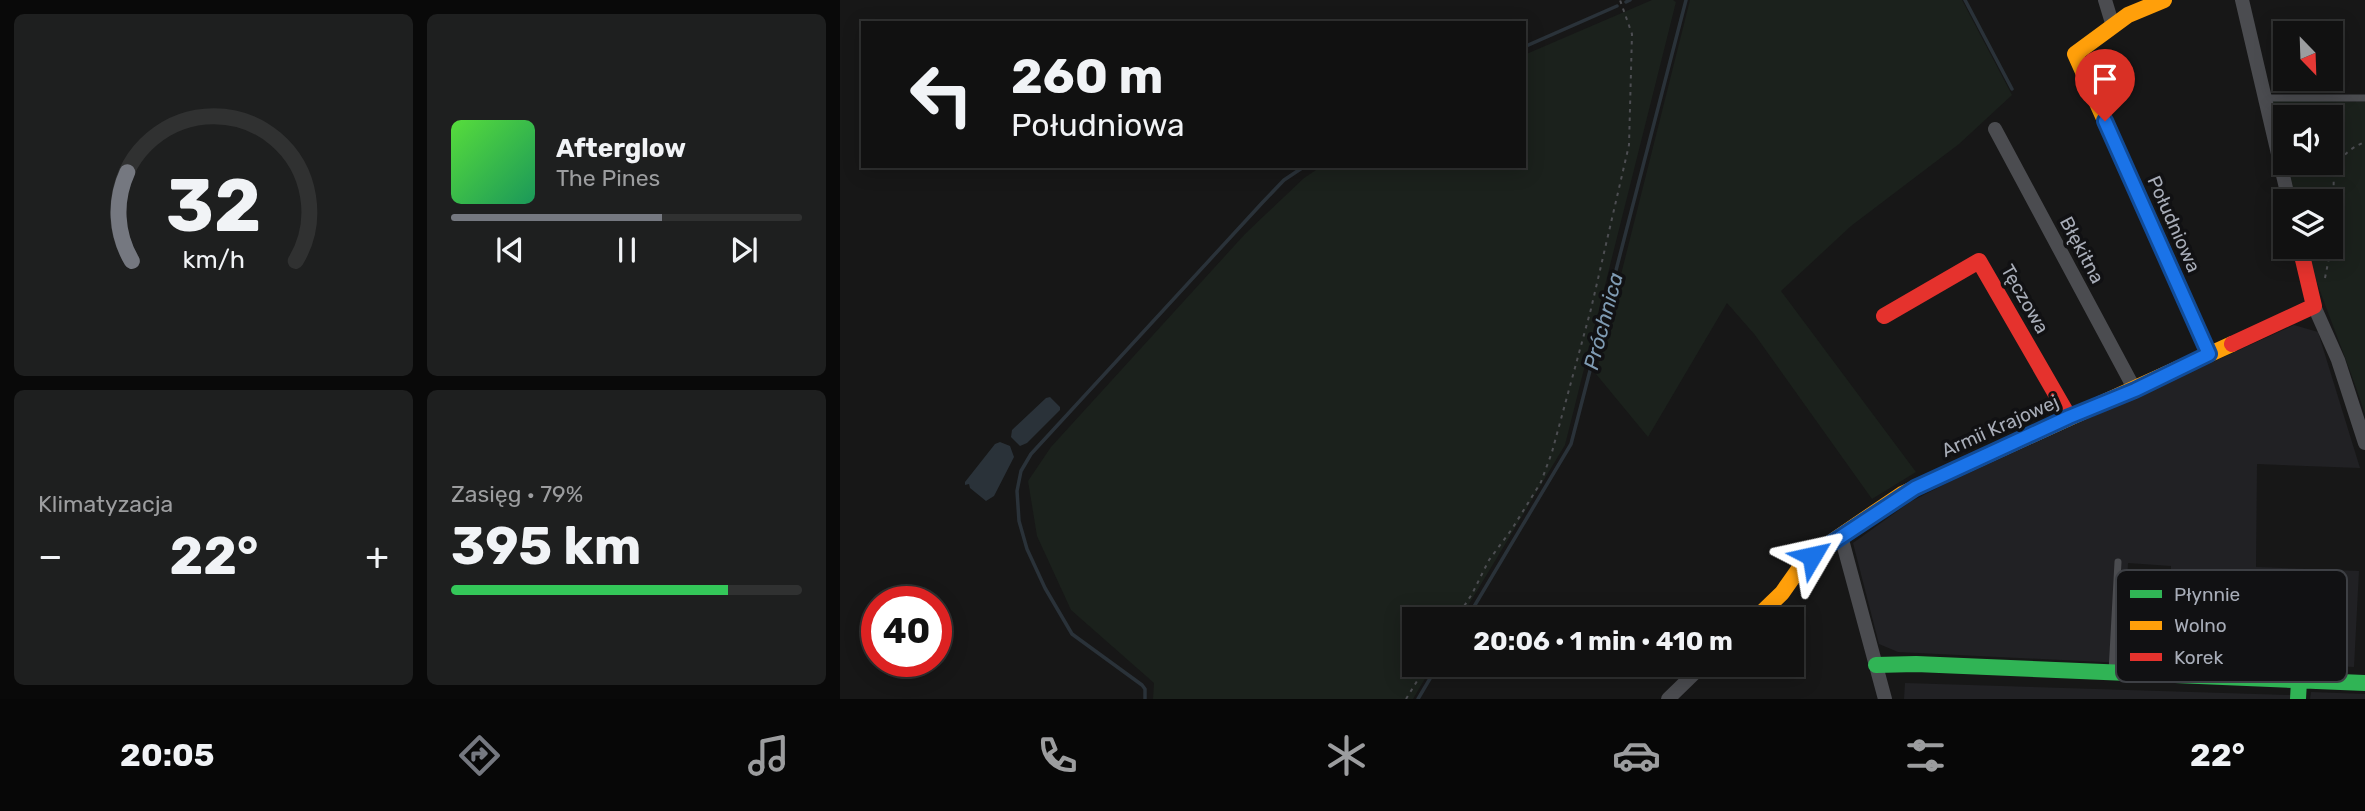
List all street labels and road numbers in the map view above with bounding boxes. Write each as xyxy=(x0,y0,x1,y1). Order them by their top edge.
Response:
street label: Południowa xyxy=(2143,172,2205,276)
street label: Błękitna xyxy=(2055,213,2109,287)
street label: Tęczowa xyxy=(1996,260,2054,338)
street label: Armii Krajowej xyxy=(1938,390,2062,462)

